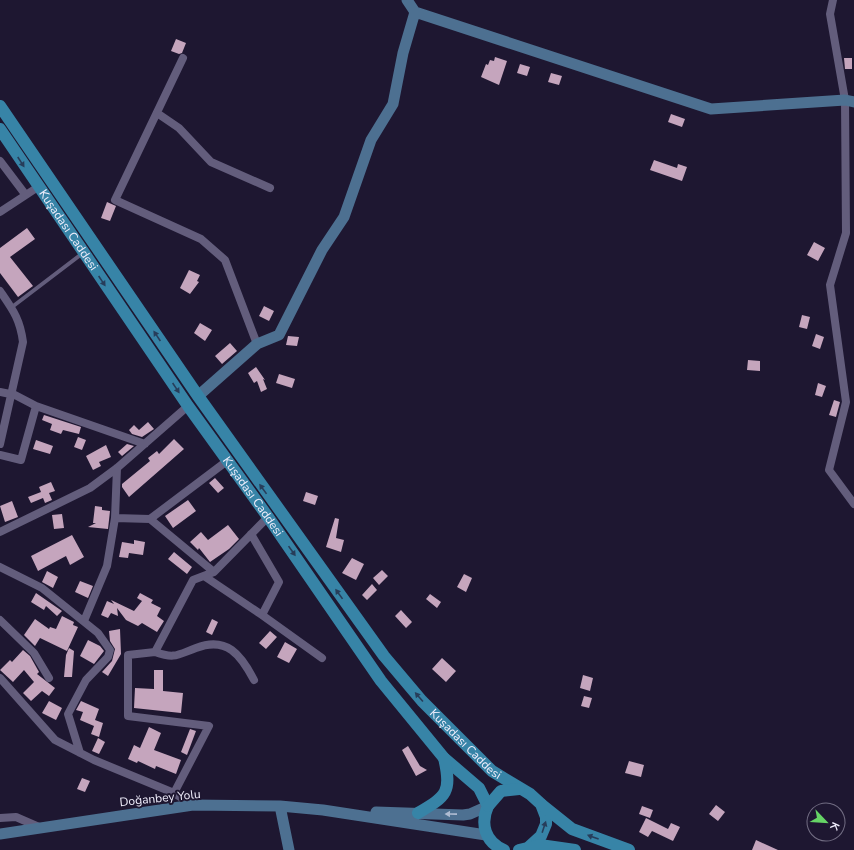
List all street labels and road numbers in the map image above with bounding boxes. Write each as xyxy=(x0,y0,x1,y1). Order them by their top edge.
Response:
street label: Kuşadası Caddesi xyxy=(35,186,102,274)
street label: Kuşadası Caddesi xyxy=(219,453,287,539)
street label: Kuşadası Caddesi xyxy=(426,705,504,783)
street label: Doğanbey Yolu xyxy=(119,786,201,810)

